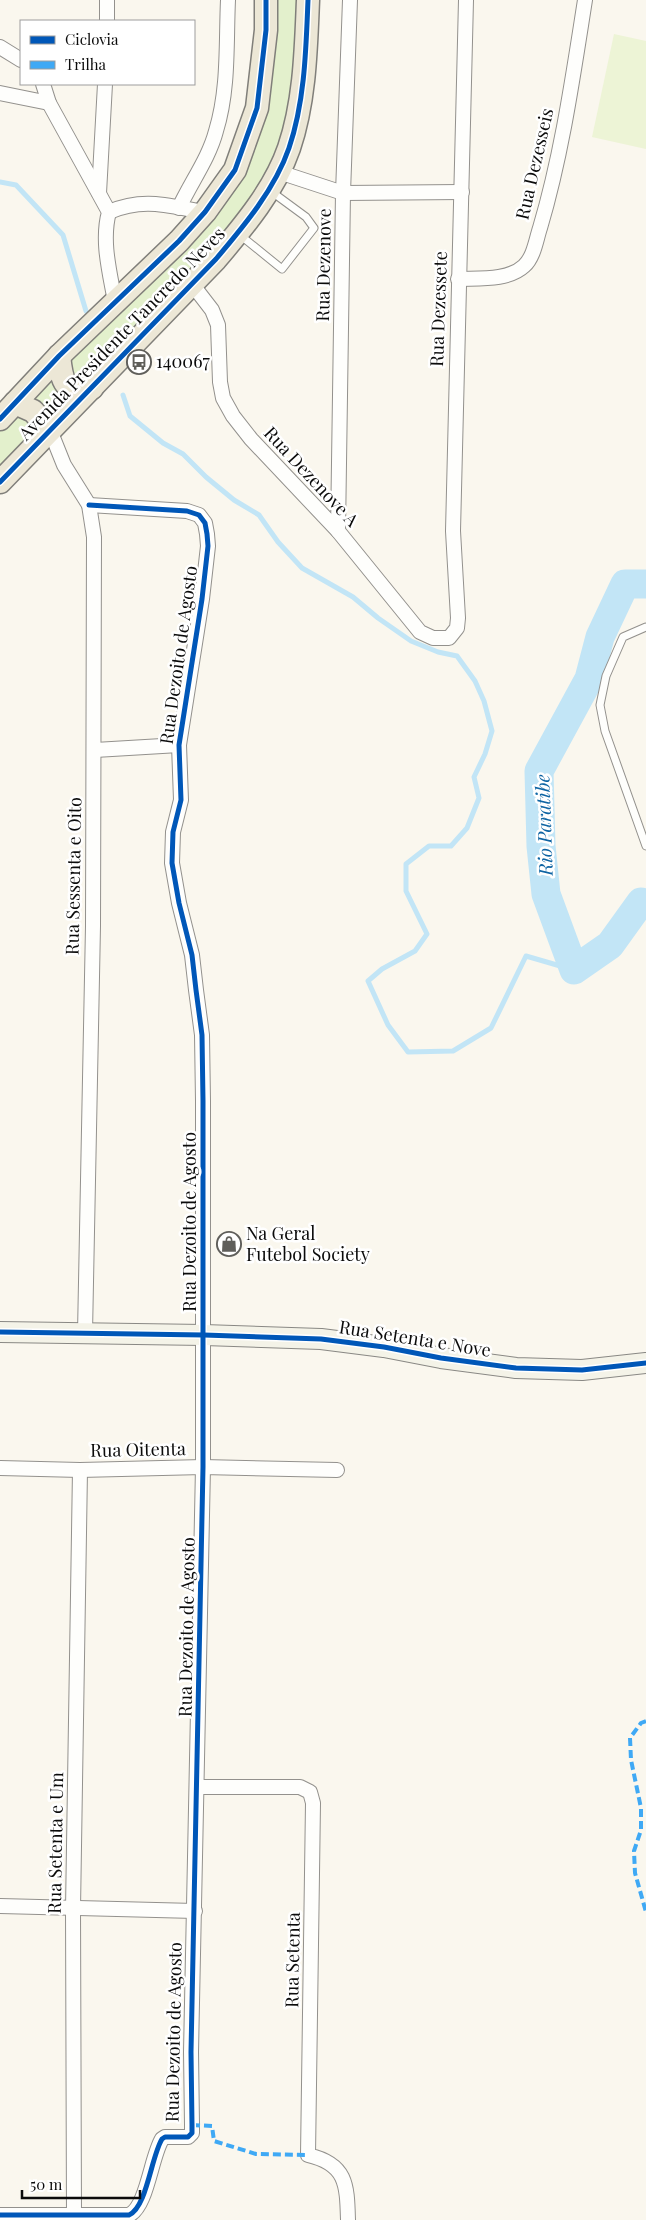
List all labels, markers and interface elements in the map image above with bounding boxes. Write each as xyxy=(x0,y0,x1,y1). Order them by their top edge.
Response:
legend xyxy=(20,20,195,85)
text: Ciclovia xyxy=(65,29,119,49)
text: Trilha xyxy=(65,54,106,74)
street label: Rua Dezesseis xyxy=(510,106,559,222)
street label: Rua Dezenove xyxy=(310,208,336,322)
street label: Avenida Presidente Tancredo Neves xyxy=(12,222,230,446)
street label: Rua Dezessete xyxy=(424,251,452,367)
bus stop icon: 140067 xyxy=(126,349,152,375)
place label: 140067 xyxy=(156,349,210,373)
street label: Rua Dezenove A xyxy=(259,421,365,532)
street label: Rua Dezoito de Agosto xyxy=(154,564,202,746)
water label: Rio Paratibe xyxy=(528,774,558,877)
street label: Rua Sessenta e Oito xyxy=(60,797,86,955)
street label: Rua Dezoito de Agosto xyxy=(177,1132,201,1312)
place label: Na Geral Futebol Society xyxy=(246,1221,370,1266)
shop icon: Na Geral Futebol Society xyxy=(216,1231,242,1257)
street label: Rua Setenta e Nove xyxy=(337,1314,493,1362)
street label: Rua Oitenta xyxy=(90,1436,186,1462)
street label: Rua Dezoito de Agosto xyxy=(172,1537,200,1717)
street label: Rua Setenta e Um xyxy=(42,1772,68,1914)
street label: Rua Setenta xyxy=(279,1912,305,2008)
street label: Rua Dezoito de Agosto xyxy=(159,1942,187,2122)
scale bar xyxy=(22,2168,140,2200)
text: 50 m xyxy=(30,2174,63,2194)

